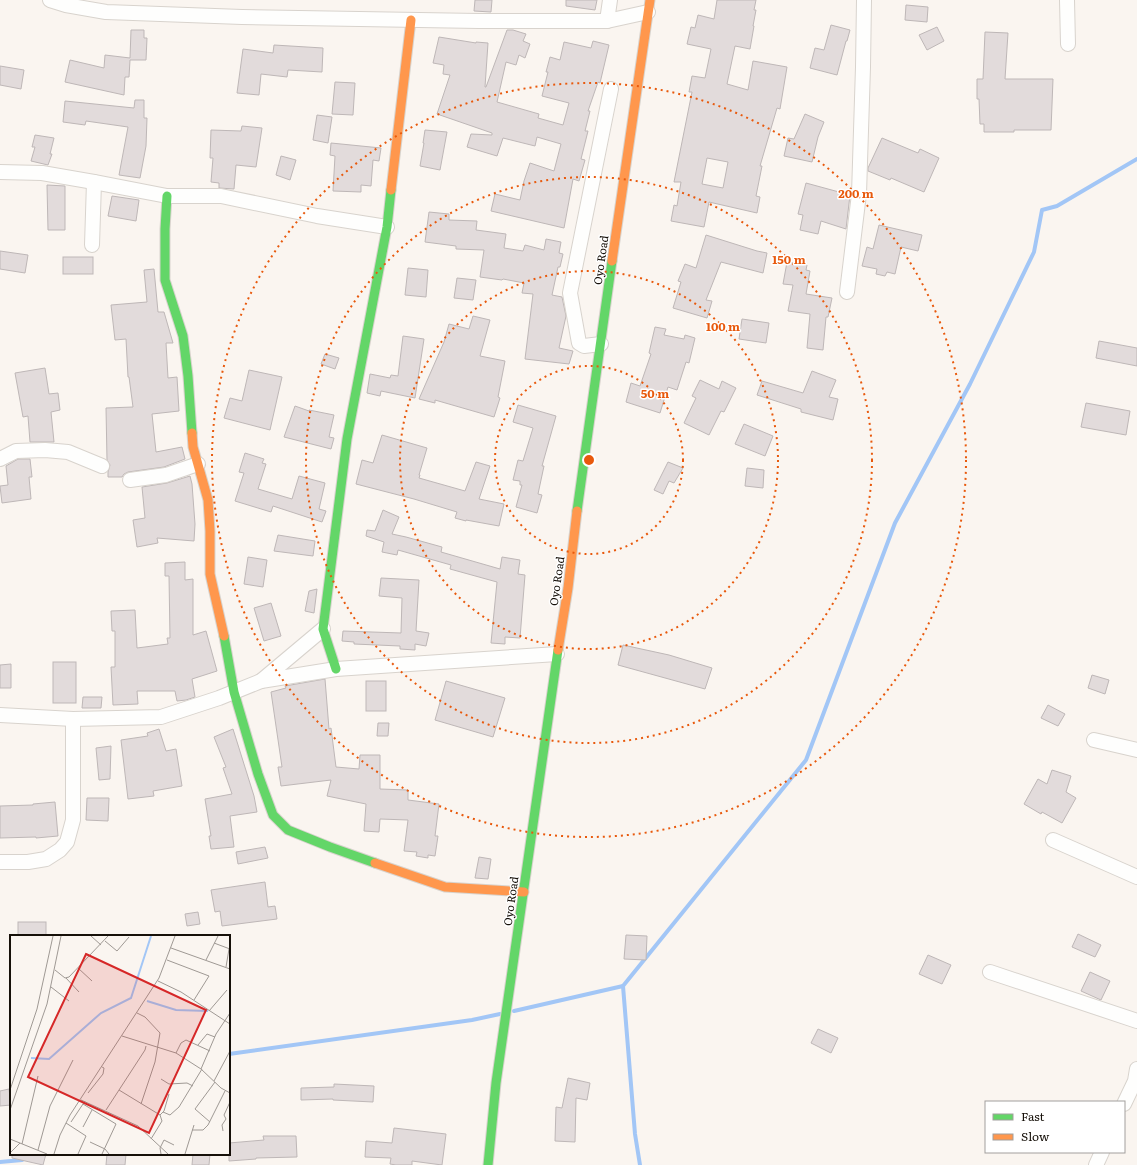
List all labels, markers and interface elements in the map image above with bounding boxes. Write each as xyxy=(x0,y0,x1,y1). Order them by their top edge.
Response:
text: 200 m xyxy=(838,184,874,202)
street label: Oyo Road xyxy=(589,234,611,286)
text: 150 m xyxy=(772,250,806,268)
text: 100 m xyxy=(706,317,740,335)
text: 50 m xyxy=(641,384,669,402)
centre of rings xyxy=(582,453,596,467)
street label: Oyo Road xyxy=(545,555,567,607)
street label: Oyo Road xyxy=(499,875,521,927)
inset map xyxy=(10,935,230,1155)
legend xyxy=(985,1101,1125,1153)
text: Fast xyxy=(1021,1107,1045,1125)
text: Slow xyxy=(1021,1127,1050,1145)

